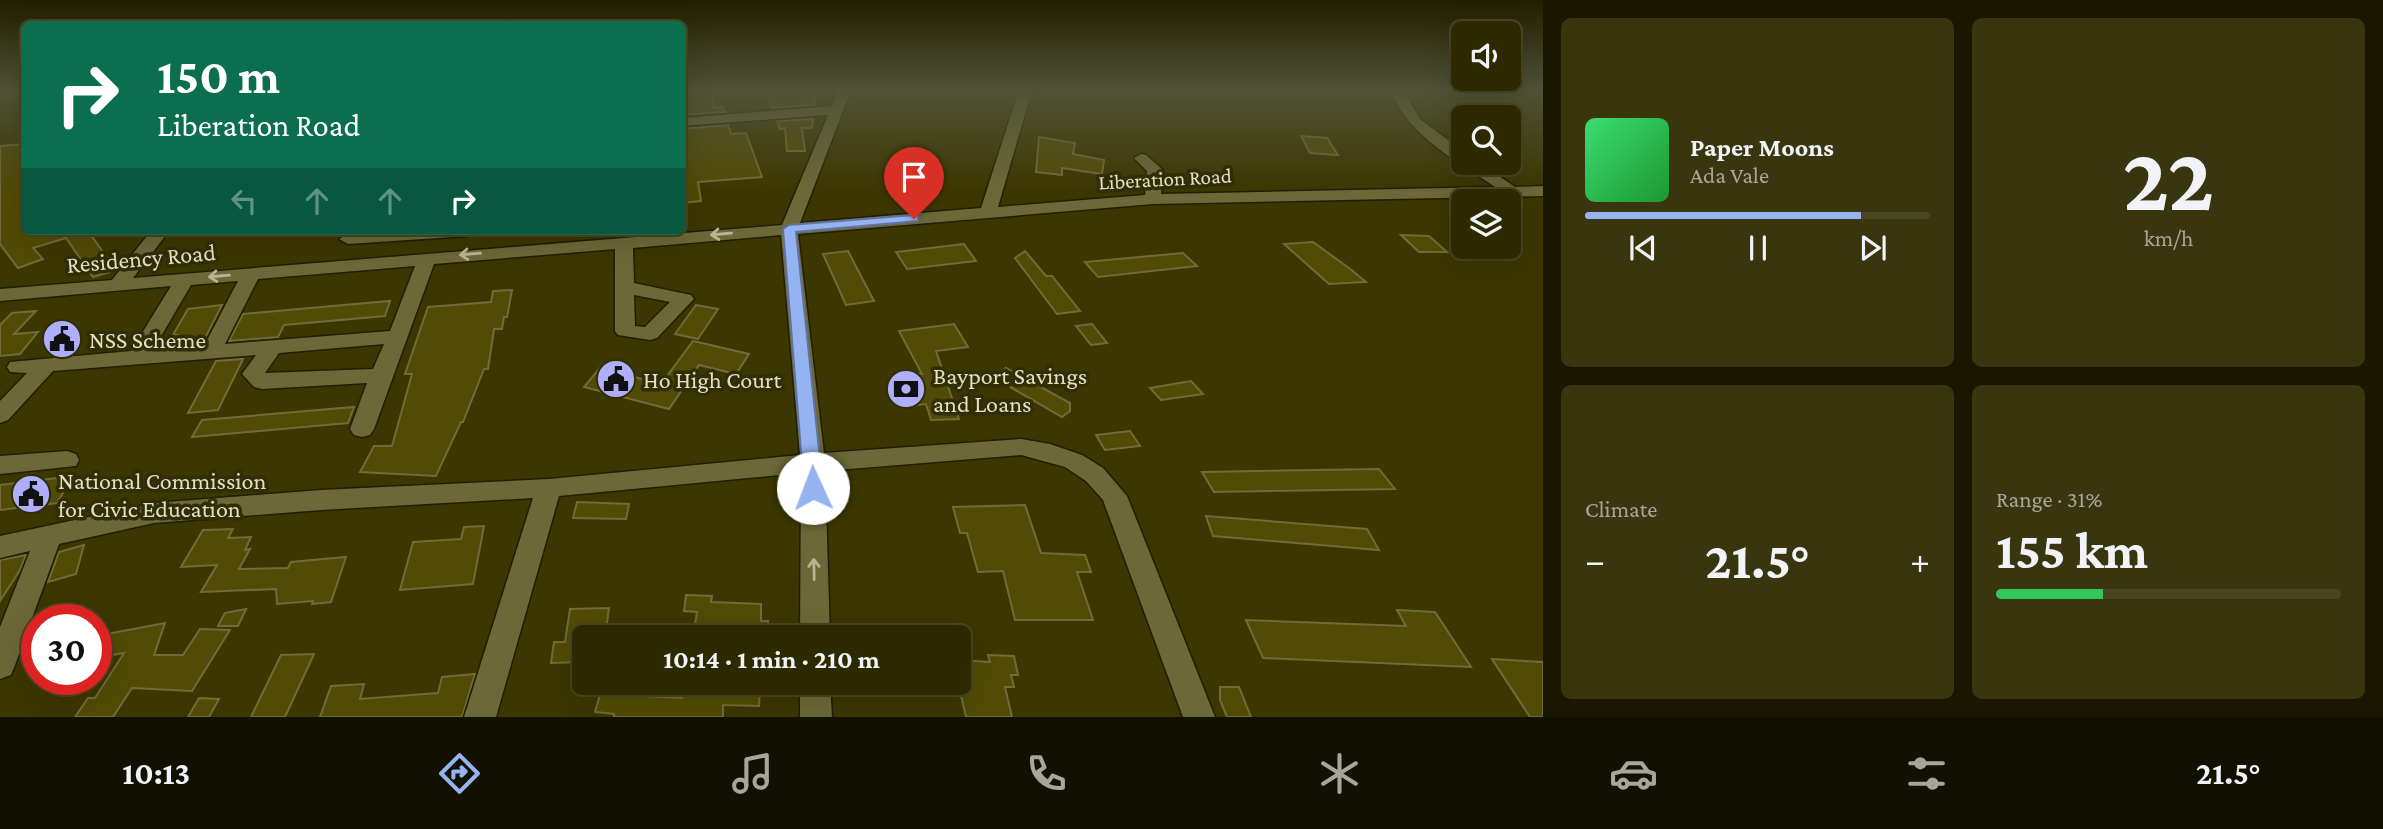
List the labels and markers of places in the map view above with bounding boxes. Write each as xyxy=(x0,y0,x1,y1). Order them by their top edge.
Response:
pin xyxy=(884,147,944,219)
public building icon: NSS Scheme xyxy=(41,318,83,360)
place label: NSS Scheme xyxy=(89,326,206,353)
public building icon: Ho High Court xyxy=(595,358,637,400)
place label: Bayport Savings and Loans xyxy=(933,362,1087,417)
place label: Ho High Court xyxy=(643,366,782,393)
bank icon: Bayport Savings and Loans xyxy=(885,368,927,410)
place label: National Commission for Civic Education xyxy=(58,467,267,522)
public building icon: National Commission for Civic Education xyxy=(10,473,52,515)

